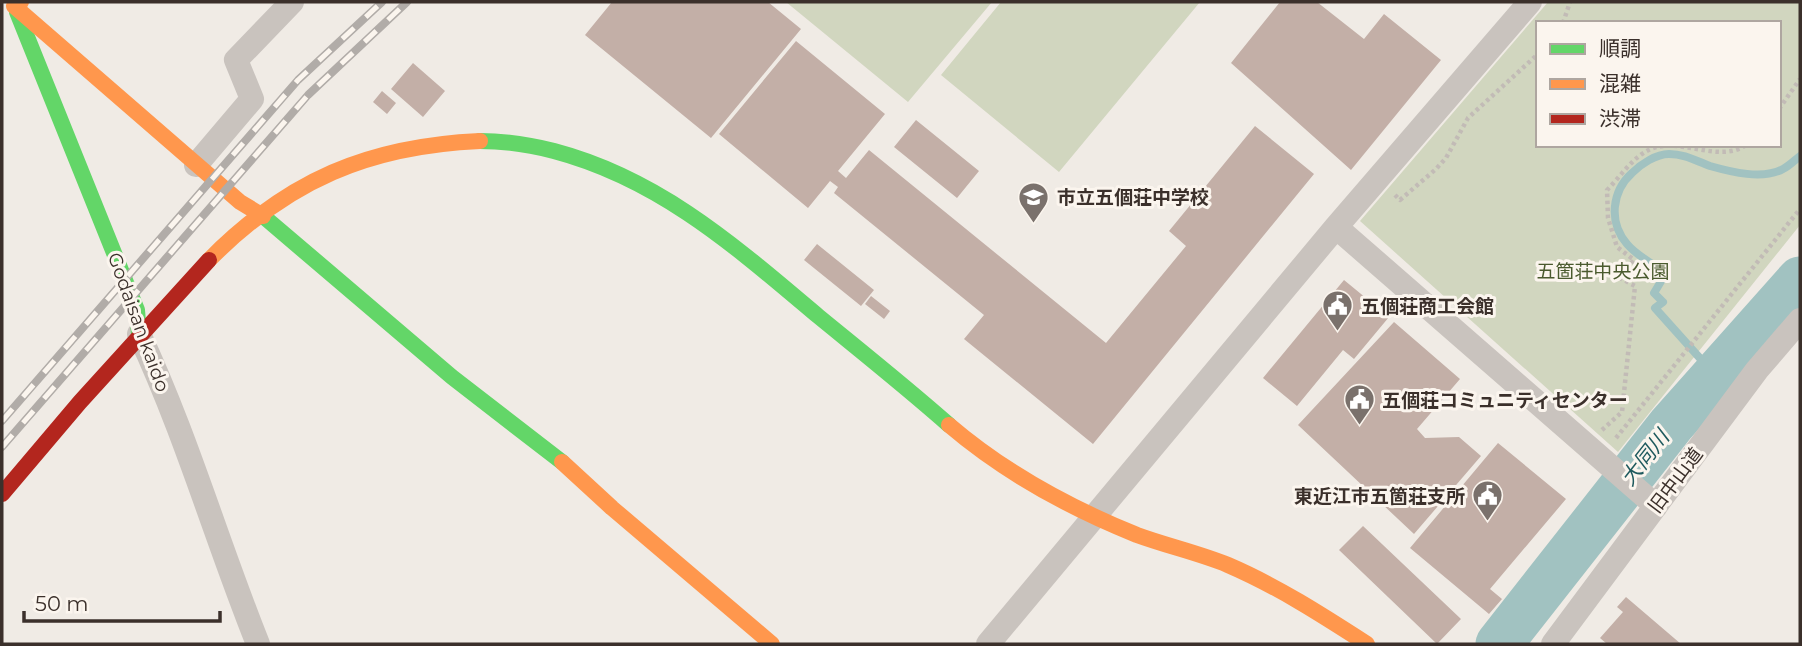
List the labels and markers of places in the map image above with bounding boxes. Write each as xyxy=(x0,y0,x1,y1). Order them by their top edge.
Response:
school or university icon: 市立五個荘中学校 xyxy=(1017,180,1051,224)
place label: 市立五個荘中学校 xyxy=(1057,186,1209,209)
public building icon: 五個荘商工会館 xyxy=(1321,289,1355,333)
place label: 五個荘商工会館 xyxy=(1361,295,1494,318)
public building icon: 五個荘コミュニティセンター xyxy=(1342,383,1376,427)
place label: 五個荘コミュニティセンター xyxy=(1382,389,1628,412)
public building icon: 東近江市五箇荘支所 xyxy=(1471,479,1505,523)
place label: 東近江市五箇荘支所 xyxy=(1294,485,1465,508)

